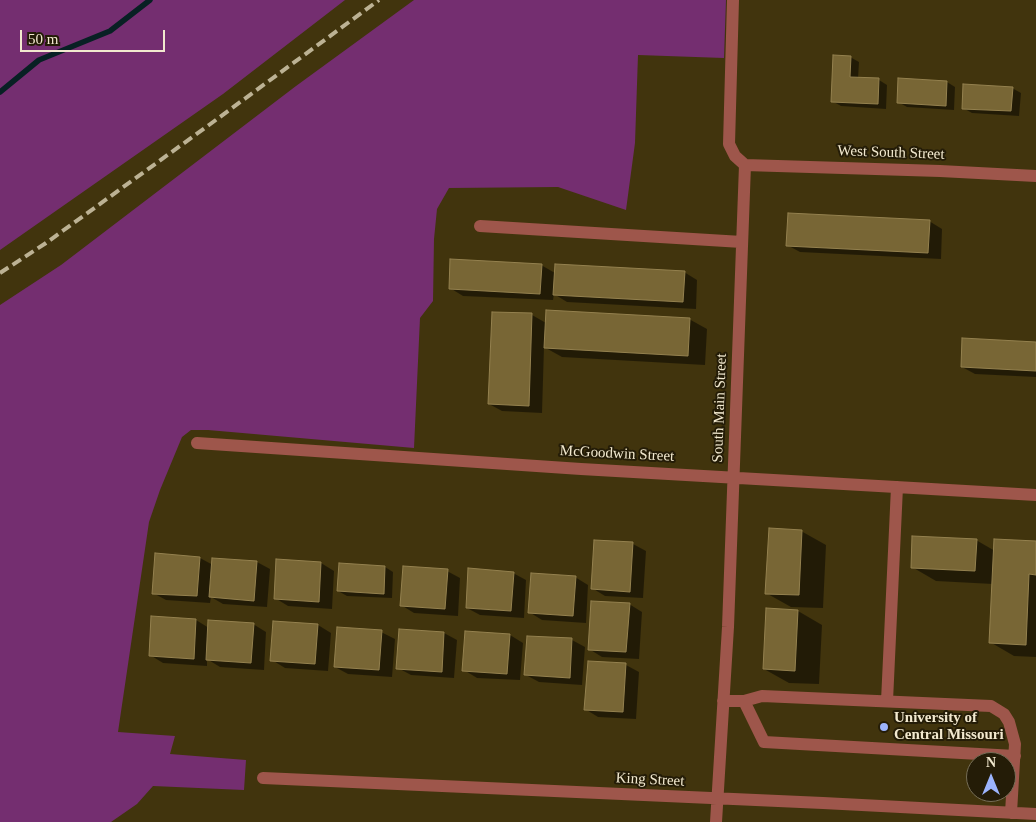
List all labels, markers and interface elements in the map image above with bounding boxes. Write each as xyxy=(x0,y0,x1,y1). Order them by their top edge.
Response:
scale bar xyxy=(22,20,168,52)
text: 50 m xyxy=(28,31,58,47)
street label: West South Street xyxy=(837,142,945,164)
street label: South Main Street xyxy=(709,353,731,463)
street label: McGoodwin Street xyxy=(559,442,675,466)
place label: University of Central Missouri xyxy=(894,709,1004,744)
marker: University of Central Missouri xyxy=(878,721,890,733)
north arrow xyxy=(966,752,1016,802)
text: N xyxy=(986,755,996,770)
street label: King Street xyxy=(615,769,685,791)

